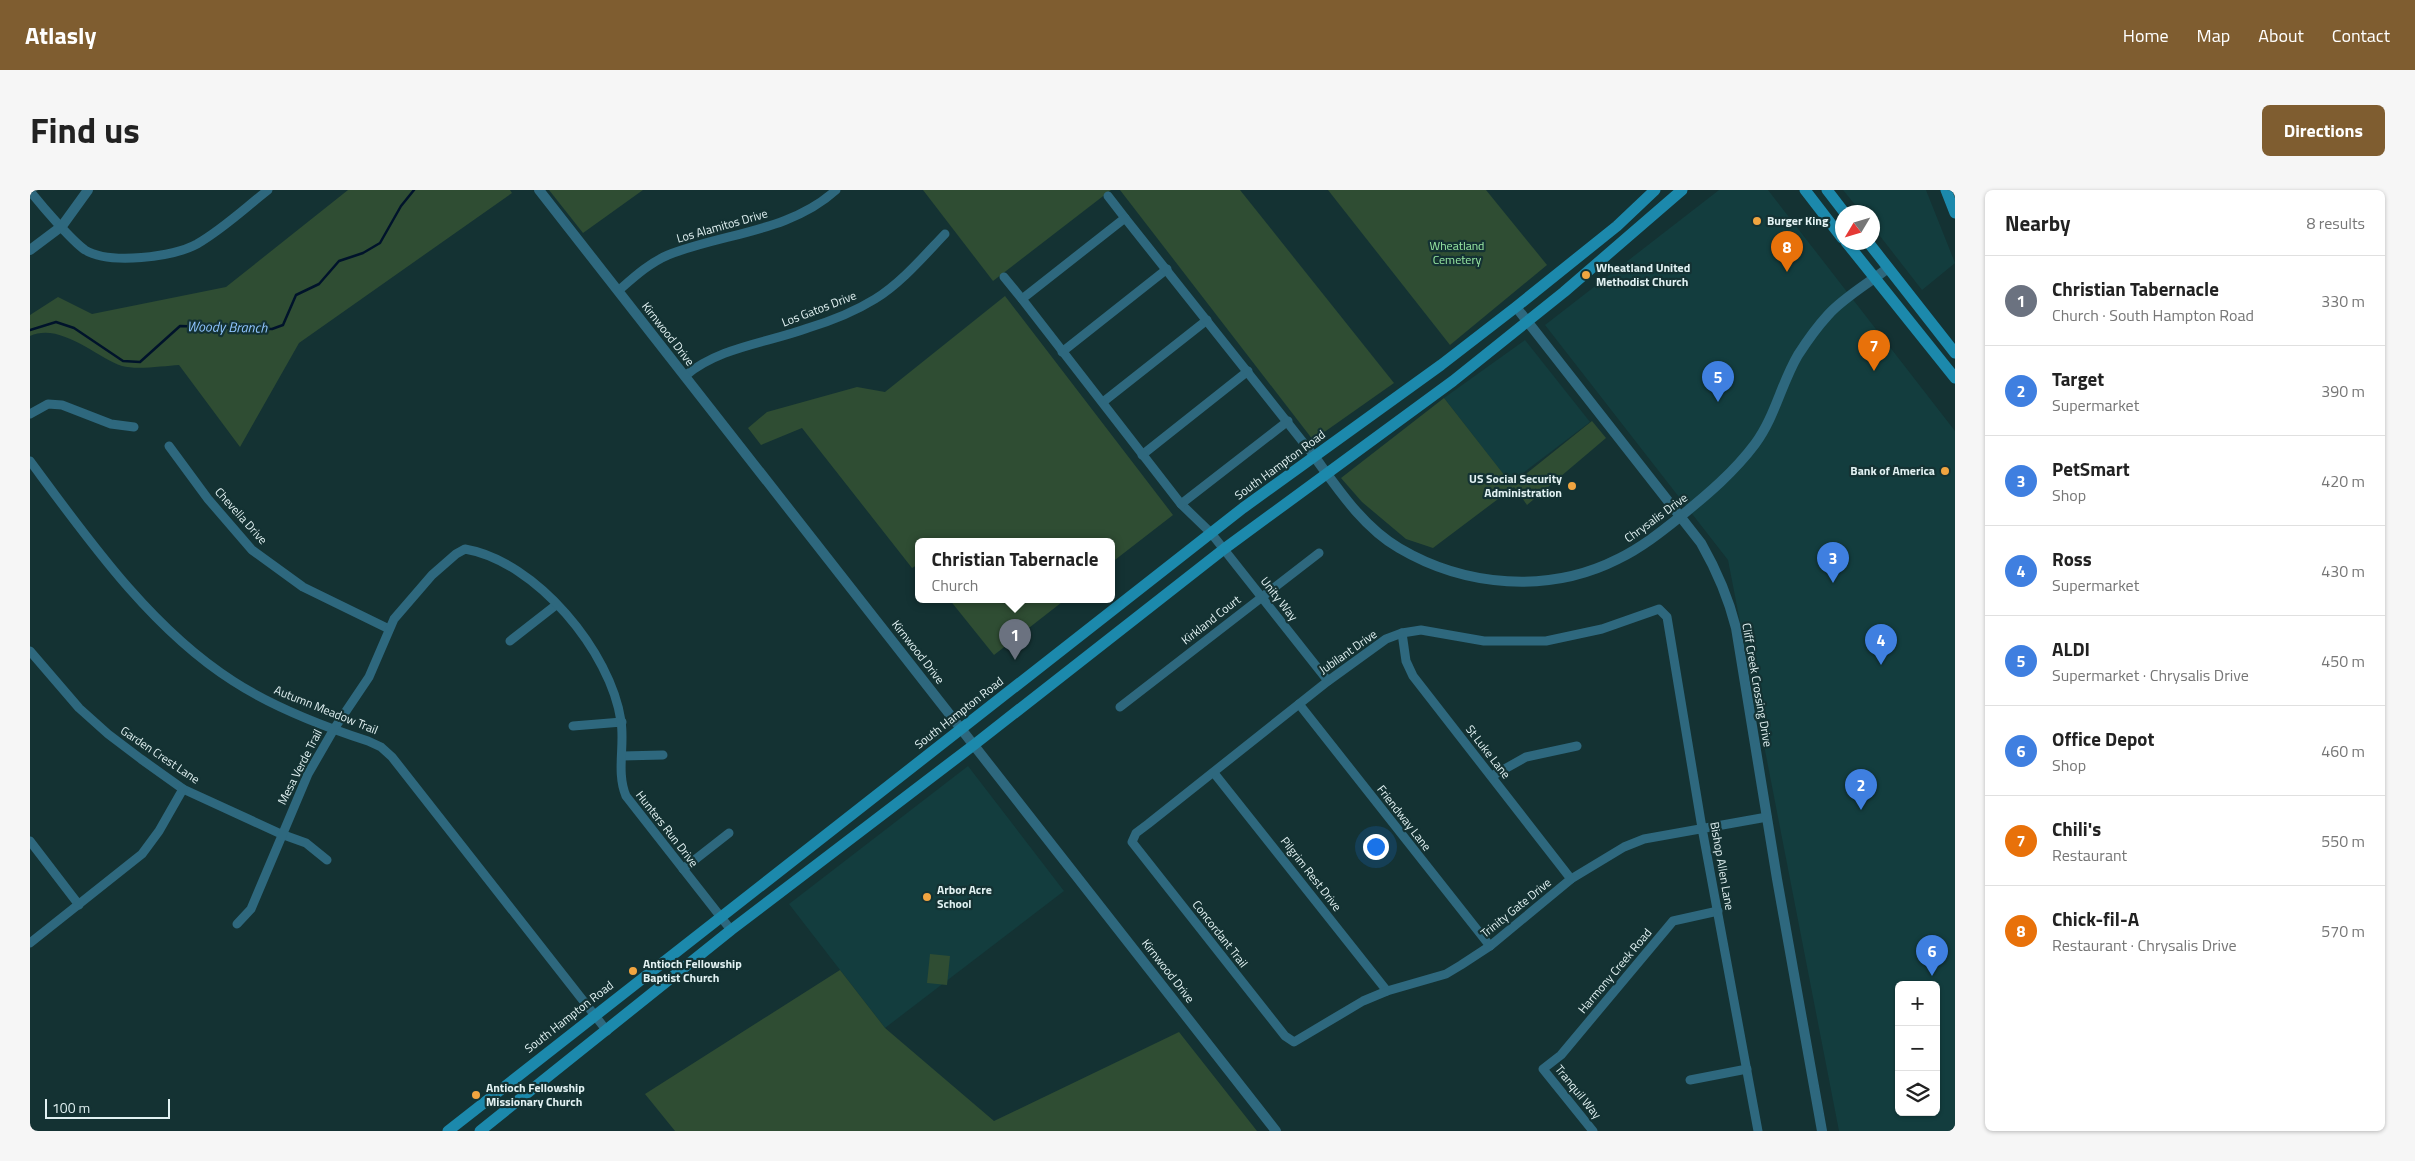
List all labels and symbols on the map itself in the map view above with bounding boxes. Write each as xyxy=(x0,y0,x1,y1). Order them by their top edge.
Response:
street label: Los Alamitos Drive xyxy=(674,203,770,248)
north arrow xyxy=(1835,205,1880,250)
place label: Burger King xyxy=(1767,211,1829,230)
marker: Burger King xyxy=(1751,215,1763,227)
pin: 8 xyxy=(1771,231,1803,272)
park label: Wheatland Cemetery xyxy=(1430,236,1484,269)
place label: Wheatland United Methodist Church xyxy=(1596,258,1690,291)
marker: Wheatland United Methodist Church xyxy=(1580,269,1592,281)
street label: Los Gatos Drive xyxy=(779,286,859,331)
street label: Kirnwood Drive xyxy=(637,298,700,370)
water label: Woody Branch xyxy=(187,315,268,338)
pin: 7 xyxy=(1858,330,1890,371)
pin: 5 xyxy=(1702,361,1734,402)
street label: South Hampton Road xyxy=(1230,425,1329,504)
place label: Bank of America xyxy=(1850,461,1935,480)
marker: Bank of America xyxy=(1939,465,1951,477)
place label: US Social Security Administration xyxy=(1469,469,1562,502)
marker: US Social Security Administration xyxy=(1566,480,1578,492)
street label: Chevella Drive xyxy=(211,483,272,548)
street label: Chrysalis Drive xyxy=(1620,488,1691,547)
pin: 3 xyxy=(1817,542,1849,583)
street label: Unity Way xyxy=(1256,572,1303,625)
street label: Kirkland Court xyxy=(1177,590,1245,649)
street label: Kirnwood Drive xyxy=(887,616,950,688)
pin: 1 xyxy=(999,619,1031,660)
street label: Cliff Creek Crossing Drive xyxy=(1737,621,1778,748)
pin: 4 xyxy=(1865,624,1897,665)
street label: Jubilant Drive xyxy=(1315,625,1381,679)
street label: South Hampton Road xyxy=(910,672,1007,754)
street label: Autumn Meadow Trail xyxy=(271,680,381,739)
street label: Garden Crest Lane xyxy=(117,721,204,788)
street label: St Luke Lane xyxy=(1461,721,1516,783)
street label: Mesa Verde Trail xyxy=(272,726,327,808)
pin: 2 xyxy=(1845,769,1877,810)
street label: Friendway Lane xyxy=(1372,781,1436,855)
street label: Hunters Run Drive xyxy=(631,786,703,871)
street label: Bishop Allen Lane xyxy=(1705,820,1740,912)
street label: Pilgrim Rest Drive xyxy=(1276,832,1347,915)
your location xyxy=(1363,834,1389,860)
street label: Trinity Gate Drive xyxy=(1476,873,1555,942)
place label: Arbor Acre School xyxy=(937,880,992,913)
marker: Arbor Acre School xyxy=(921,891,933,903)
street label: Concordant Trail xyxy=(1188,896,1253,972)
street label: Harmony Creek Road xyxy=(1573,924,1656,1018)
street label: Kirnwood Drive xyxy=(1137,935,1200,1007)
pin: 6 xyxy=(1916,935,1948,976)
place label: Antioch Fellowship Baptist Church xyxy=(643,954,742,987)
marker: Antioch Fellowship Baptist Church xyxy=(627,965,639,977)
street label: South Hampton Road xyxy=(520,976,617,1058)
street label: Tranquil Way xyxy=(1551,1061,1606,1123)
place label: Antioch Fellowship Missionary Church xyxy=(486,1078,585,1111)
marker: Antioch Fellowship Missionary Church xyxy=(470,1089,482,1101)
scale bar xyxy=(45,1096,170,1119)

